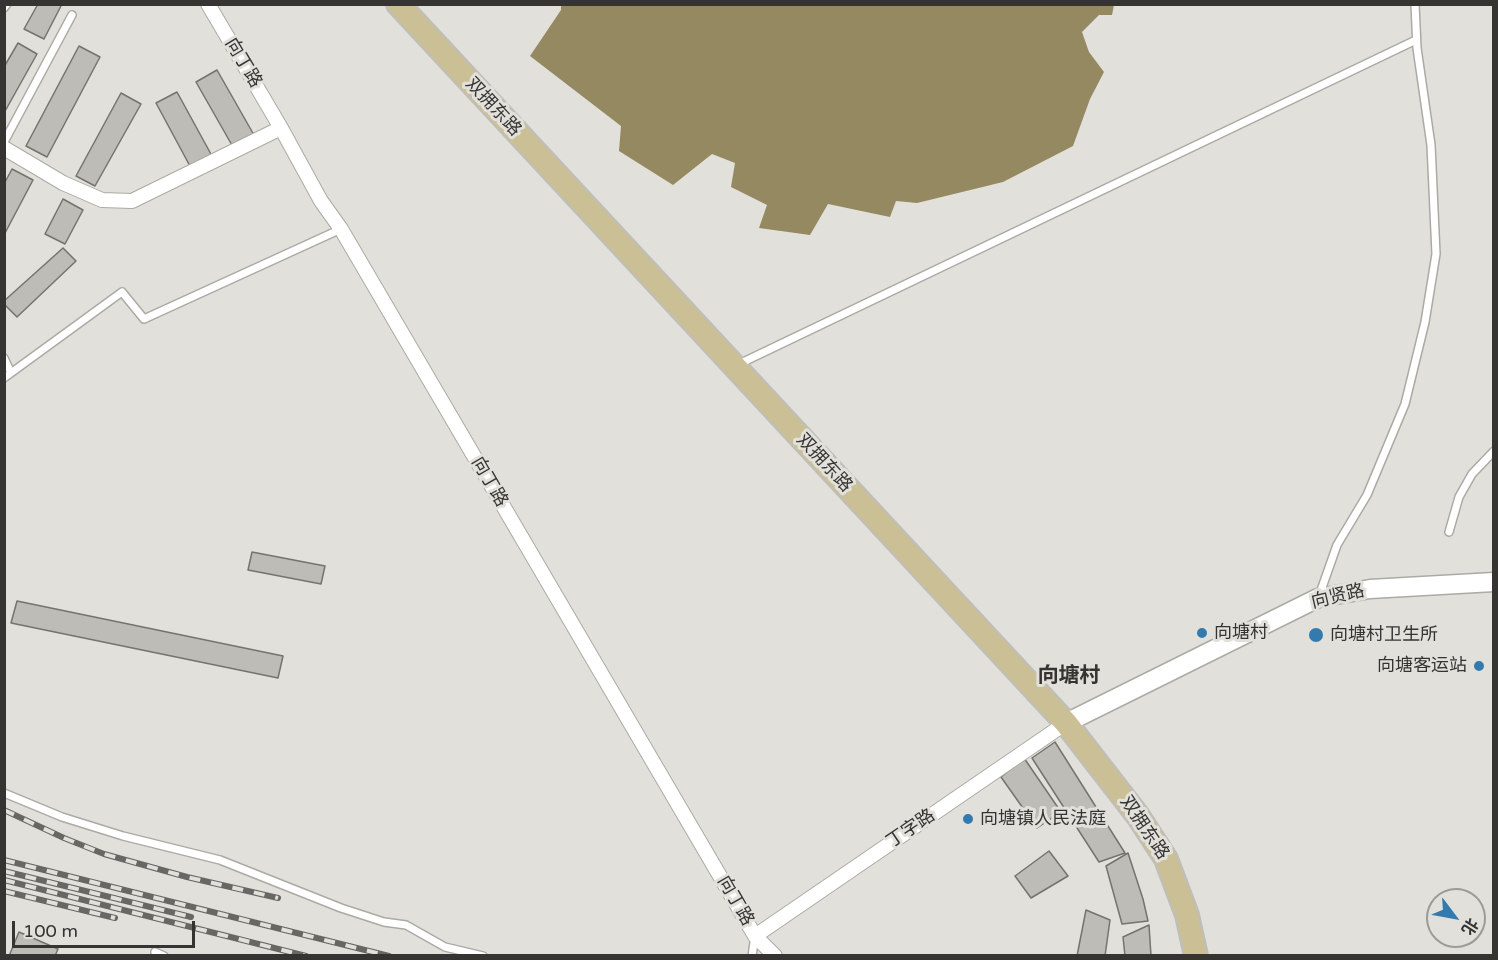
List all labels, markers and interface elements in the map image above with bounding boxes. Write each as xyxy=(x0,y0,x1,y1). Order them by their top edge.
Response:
street label: 向丁路 xyxy=(220,34,266,92)
street label: 双拥东路 xyxy=(461,73,525,141)
street label: 双拥东路 xyxy=(792,429,856,497)
street label: 向丁路 xyxy=(466,453,512,511)
street label: 向贤路 xyxy=(1309,580,1367,614)
place label: 向塘村 xyxy=(1214,622,1268,644)
place label: 向塘村卫生所 xyxy=(1330,624,1438,646)
marker: 向塘村 xyxy=(1195,626,1209,640)
marker: 向塘村卫生所 xyxy=(1307,626,1325,644)
place label: 向塘客运站 xyxy=(1377,655,1467,677)
marker: 向塘客运站 xyxy=(1472,659,1486,673)
district label: 向塘村 xyxy=(1038,663,1100,689)
street label: 双拥东路 xyxy=(1115,792,1173,864)
street label: 丁字路 xyxy=(883,805,939,853)
place label: 向塘镇人民法庭 xyxy=(980,808,1106,830)
marker: 向塘镇人民法庭 xyxy=(961,812,975,826)
street label: 向丁路 xyxy=(712,872,758,930)
north arrow xyxy=(1426,888,1486,948)
scale bar xyxy=(15,909,198,947)
text: 北 xyxy=(1457,914,1482,939)
text: 100 m xyxy=(23,920,78,942)

